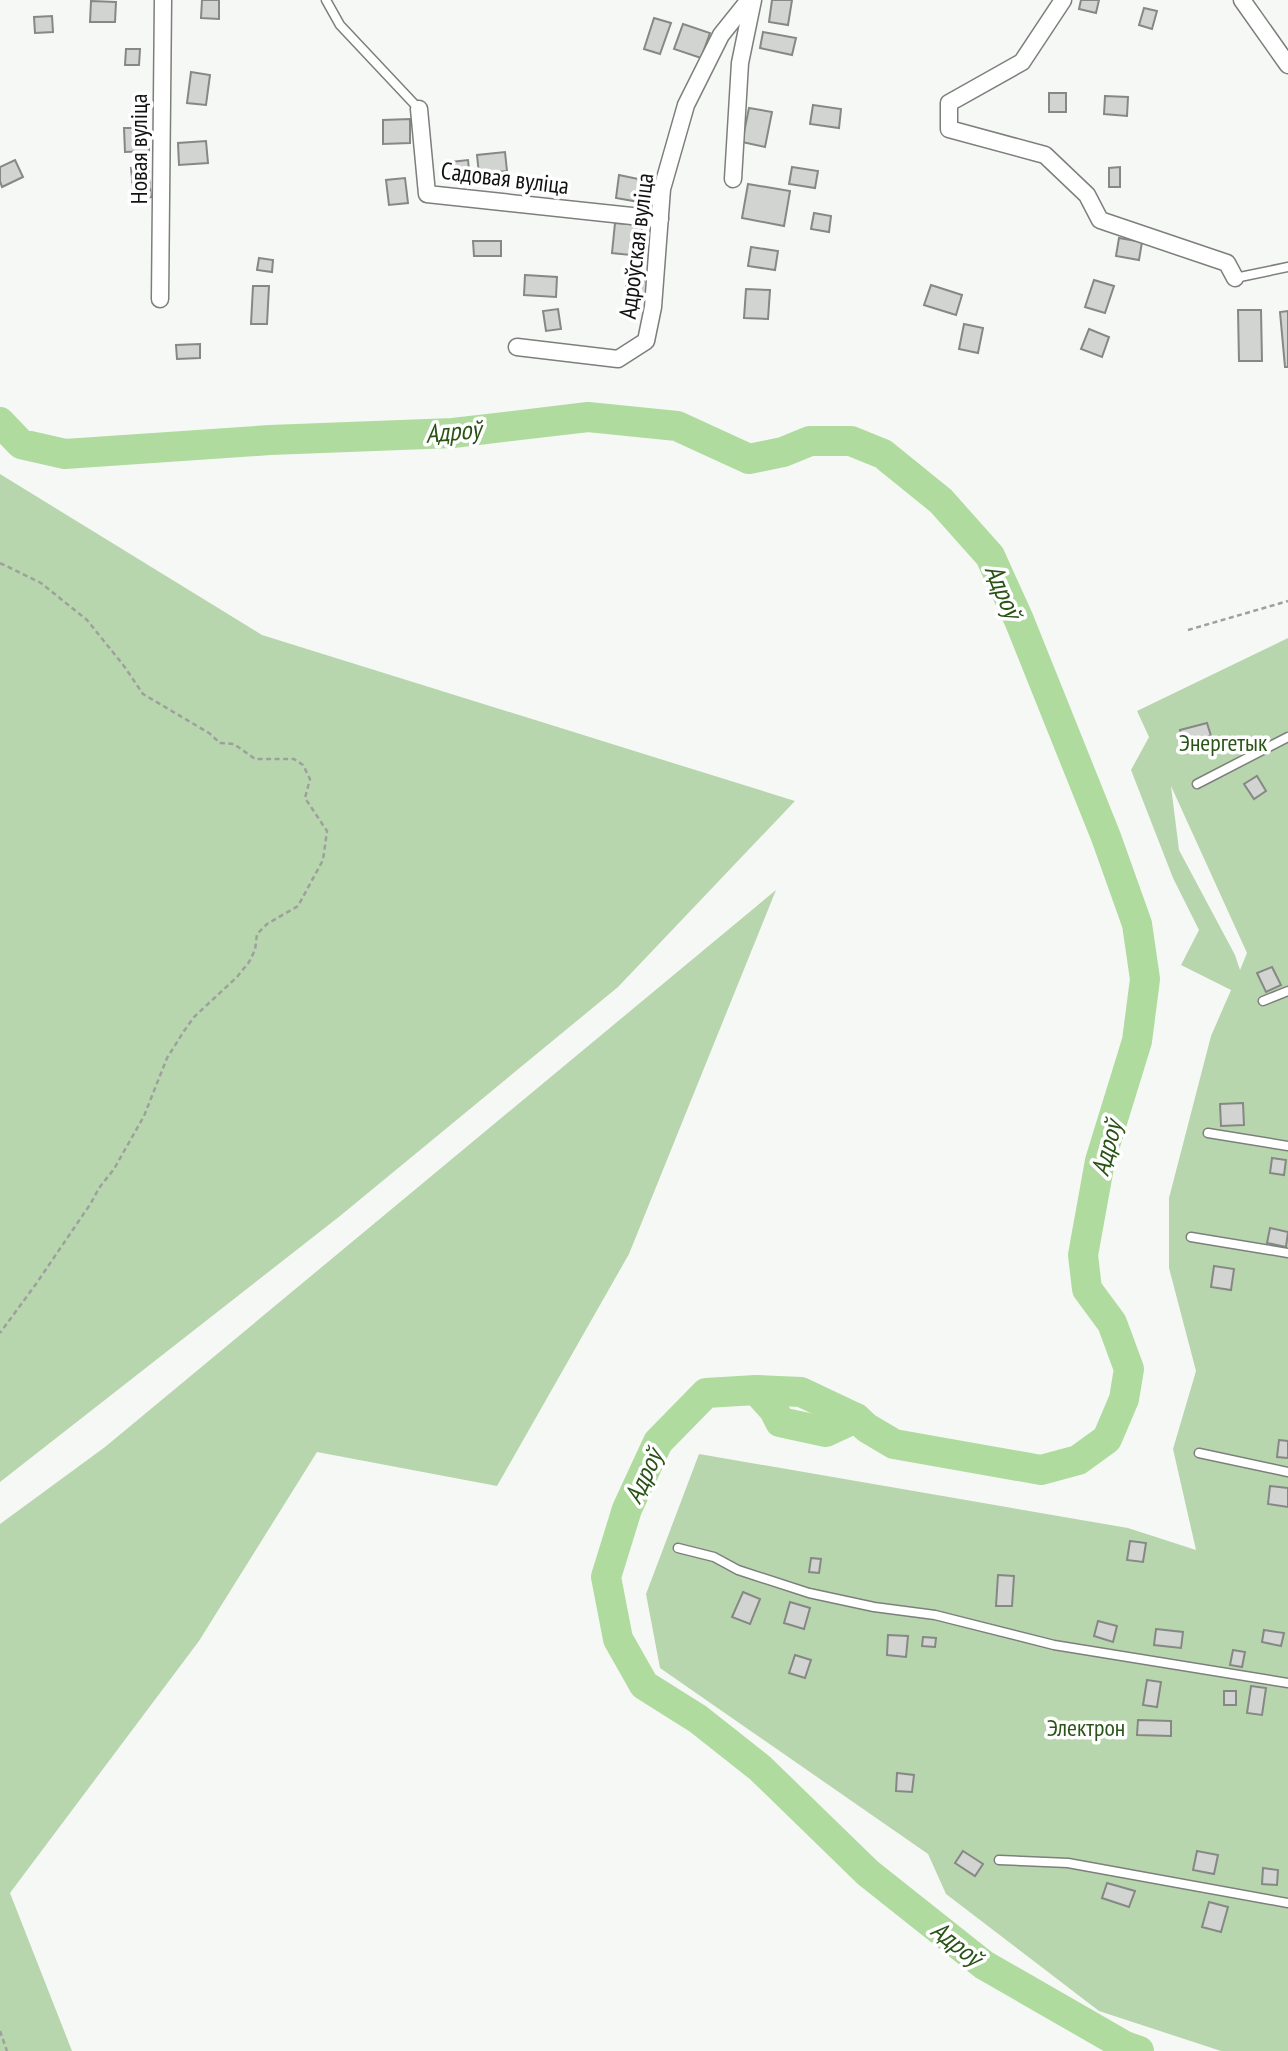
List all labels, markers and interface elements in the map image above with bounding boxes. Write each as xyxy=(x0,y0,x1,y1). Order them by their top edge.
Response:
street label: Новая вуліца xyxy=(123,94,154,204)
street label: Садовая вуліца xyxy=(439,155,571,201)
street label: Адроўская вуліца xyxy=(612,171,660,321)
water label: Адроў xyxy=(424,412,485,450)
water label: Адроў xyxy=(978,559,1031,626)
park label: Энергетык xyxy=(1179,727,1268,758)
water label: Адроў xyxy=(1083,1114,1130,1179)
water label: Адроў xyxy=(616,1441,671,1508)
park label: Электрон xyxy=(1047,1712,1125,1743)
water label: Адроў xyxy=(925,1913,992,1975)

